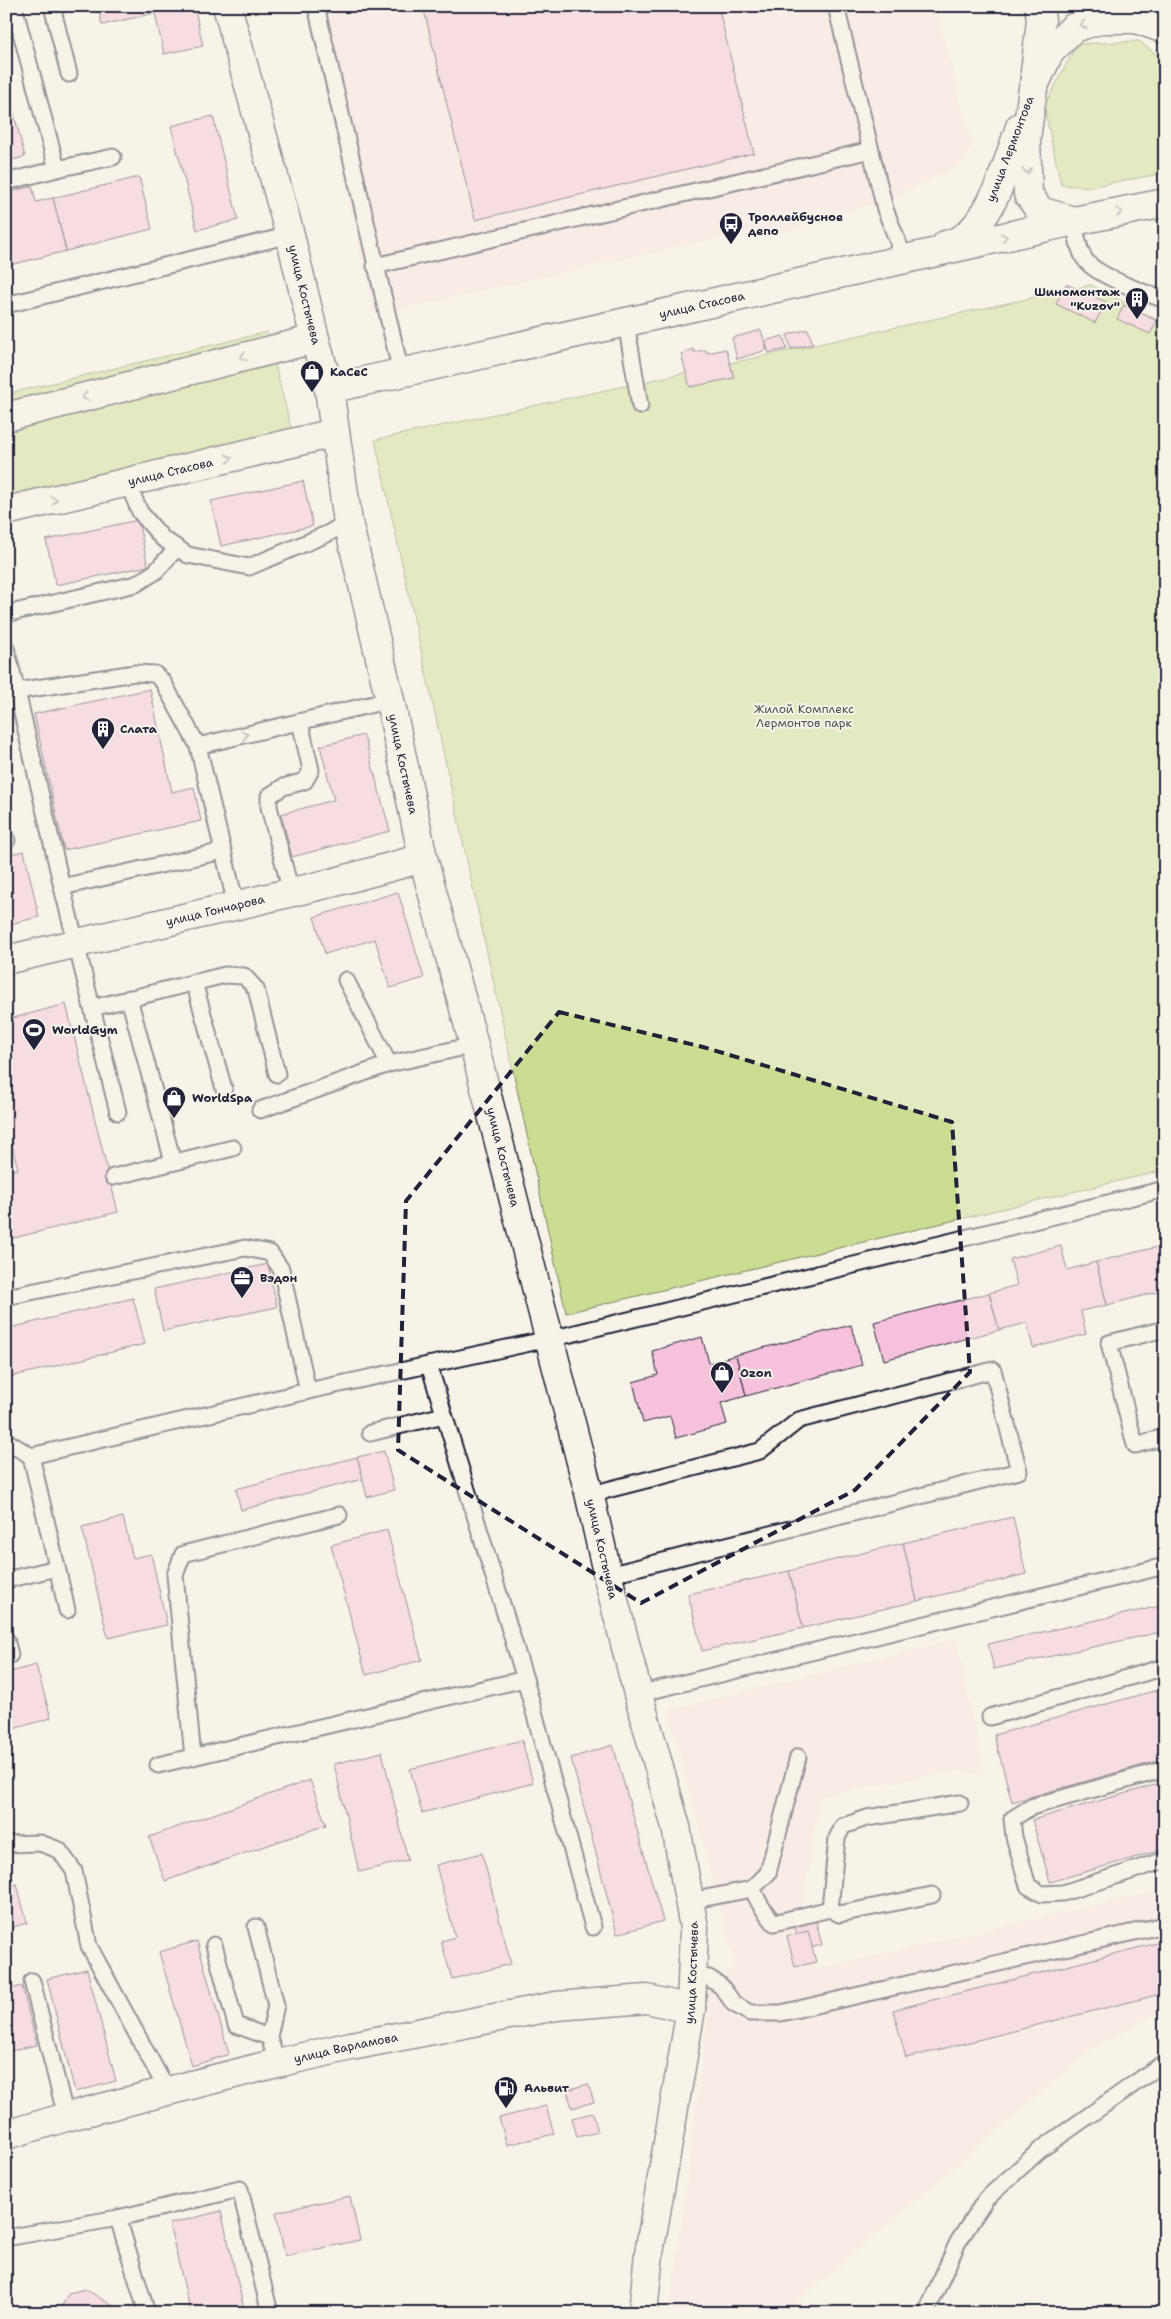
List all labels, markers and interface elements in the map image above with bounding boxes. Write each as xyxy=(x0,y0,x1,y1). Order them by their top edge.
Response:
one-way arrow xyxy=(1080,19,1088,29)
street label: улица Лермонтова xyxy=(982,93,1038,204)
one-way arrow xyxy=(1022,168,1032,175)
one-way arrow xyxy=(1115,208,1124,218)
place label: Троллейбусное депо xyxy=(748,209,843,239)
bus stop icon: Троллейбусное депо xyxy=(718,211,744,245)
one-way arrow xyxy=(1000,232,1009,243)
street label: улица Костычева xyxy=(285,243,324,347)
place label: Шиномонтаж "Kuzov" xyxy=(1034,284,1121,314)
building icon: Шиномонтаж "Kuzov" xyxy=(1124,286,1150,320)
street label: улица Стасова xyxy=(658,287,747,322)
one-way arrow xyxy=(238,351,247,362)
shop icon: KaCeC xyxy=(299,359,325,393)
place label: KaCeC xyxy=(330,364,368,380)
one-way arrow xyxy=(81,391,90,402)
one-way arrow xyxy=(224,453,233,464)
street label: улица Стасова xyxy=(126,454,215,490)
one-way arrow xyxy=(49,495,58,506)
park label: Жилой Комплекс Лермонтов парк xyxy=(754,701,854,731)
street label: улица Костычева xyxy=(385,712,422,816)
building icon: Слата xyxy=(90,716,116,750)
place label: Слата xyxy=(120,721,158,737)
one-way arrow xyxy=(241,730,250,741)
street label: улица Гончарова xyxy=(164,891,267,930)
sports icon: WorldGym xyxy=(21,1017,47,1051)
place label: WorldGym xyxy=(52,1022,118,1038)
shop icon: WorldSpa xyxy=(161,1085,187,1119)
place label: WorldSpa xyxy=(192,1090,253,1106)
street label: улица Костычева xyxy=(483,1105,523,1209)
office icon: Вэдон xyxy=(229,1265,255,1299)
place label: Вэдон xyxy=(260,1270,298,1286)
shop icon: Ozon xyxy=(709,1360,735,1394)
place label: Ozon xyxy=(740,1365,772,1381)
street label: улица Костычева xyxy=(583,1497,621,1601)
street label: улица Костычева xyxy=(681,1920,702,2025)
street label: улица Варламова xyxy=(292,2029,400,2067)
fuel station icon: Альвит xyxy=(493,2075,519,2109)
place label: Альвит xyxy=(524,2080,570,2096)

